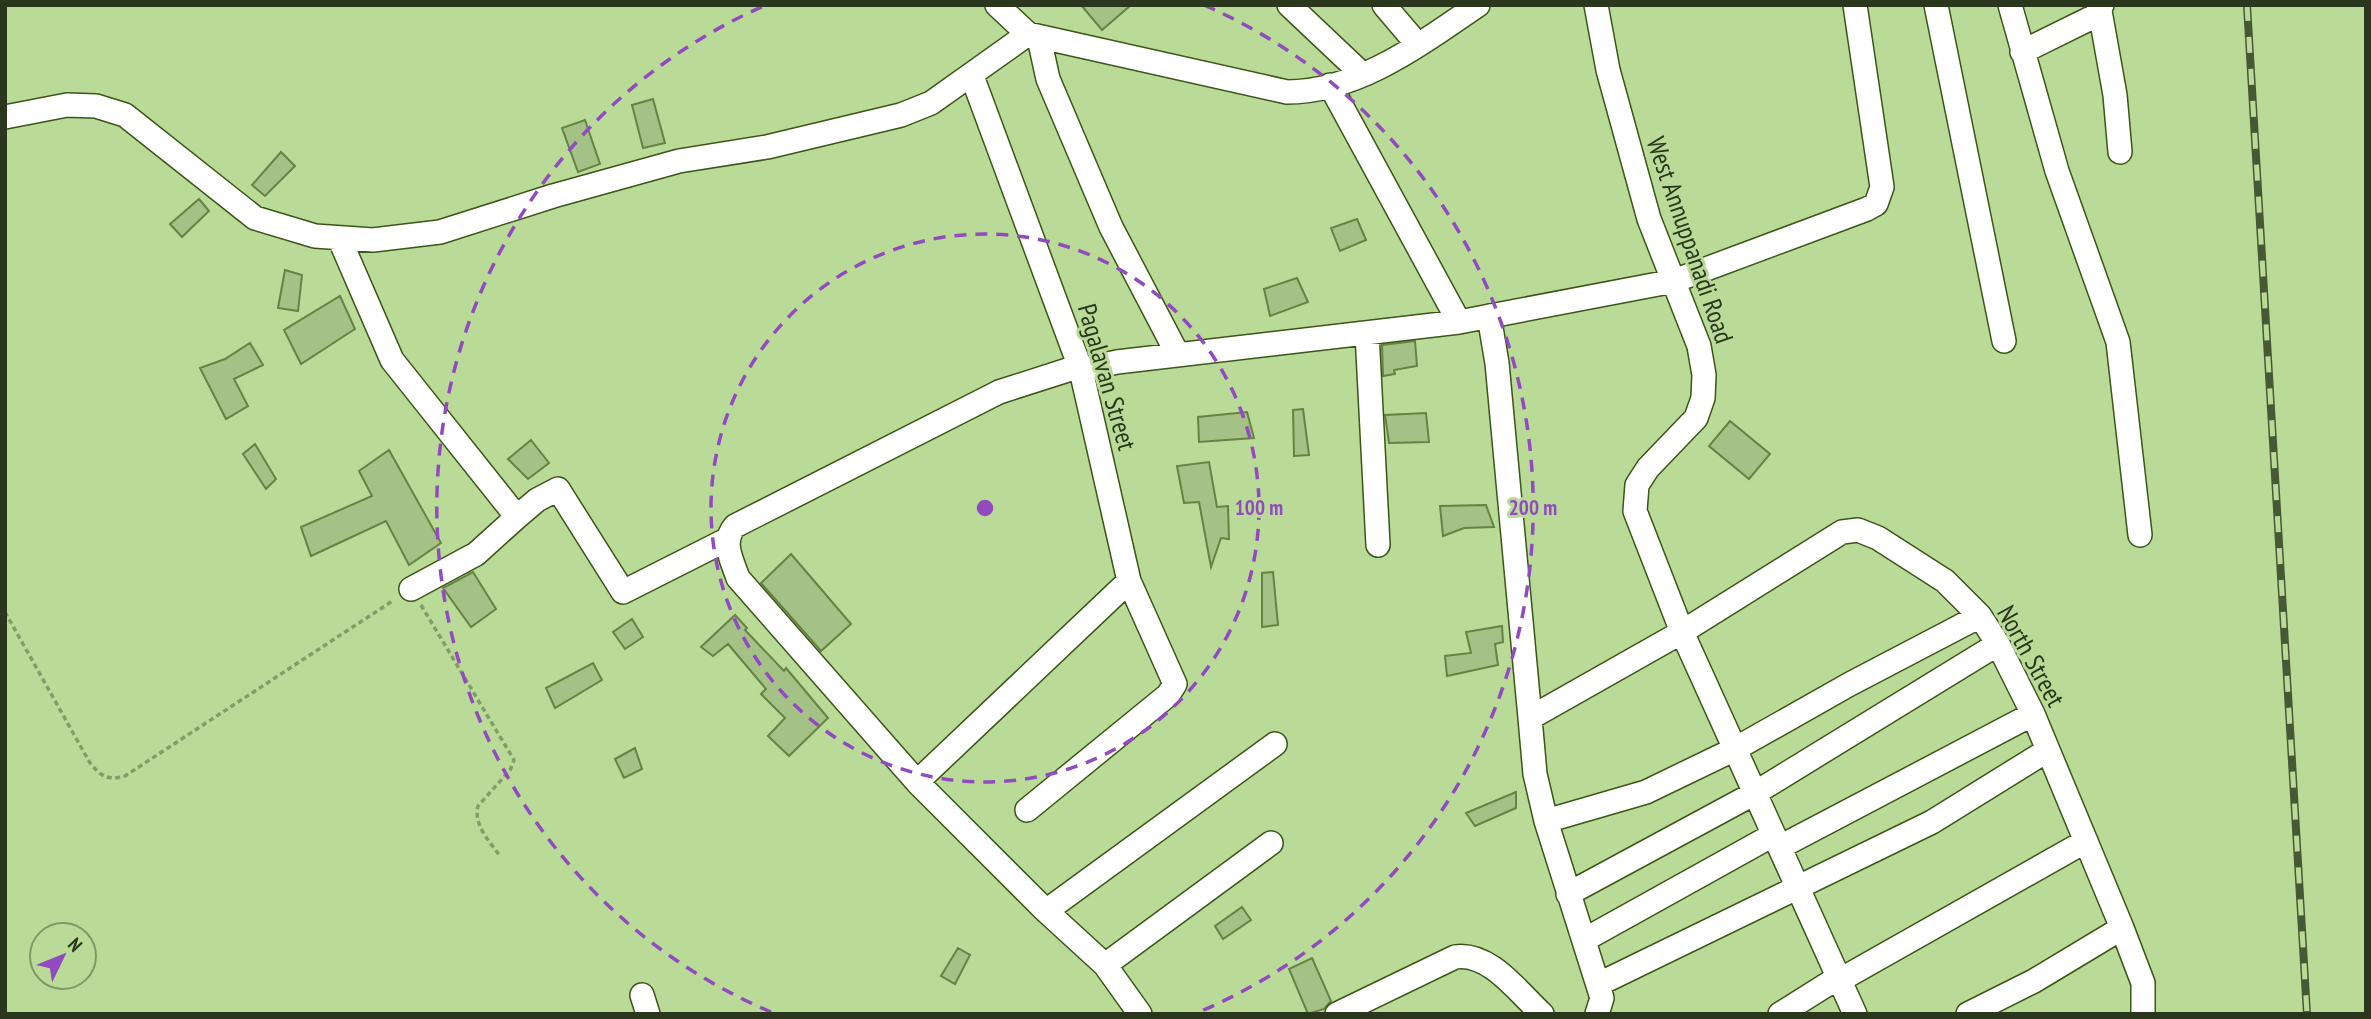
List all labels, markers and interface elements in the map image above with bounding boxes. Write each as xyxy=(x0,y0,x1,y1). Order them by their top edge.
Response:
street label: West Annuppanadi Road xyxy=(1640,132,1741,347)
street label: Pagalavan Street xyxy=(1071,300,1144,454)
text: 100 m xyxy=(1235,494,1283,521)
text: 200 m xyxy=(1509,494,1557,521)
centre of rings xyxy=(973,496,997,520)
street label: North Street xyxy=(1990,599,2073,712)
north arrow xyxy=(28,921,98,991)
text: N xyxy=(63,932,88,956)

